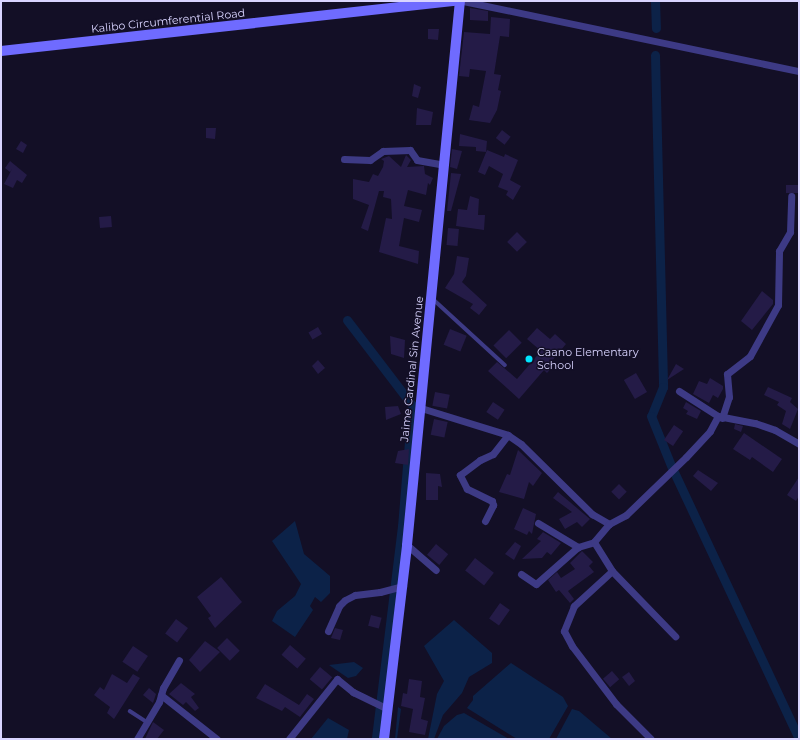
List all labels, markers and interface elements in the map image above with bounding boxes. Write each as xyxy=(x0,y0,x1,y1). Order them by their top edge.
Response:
street label: Kalibo Circumferential Road xyxy=(90,6,246,36)
street label: Jaime Cardinal Sin Avenue xyxy=(398,296,426,442)
place label: Caano Elementary School xyxy=(537,346,639,372)
marker: Caano Elementary School xyxy=(524,354,534,364)

